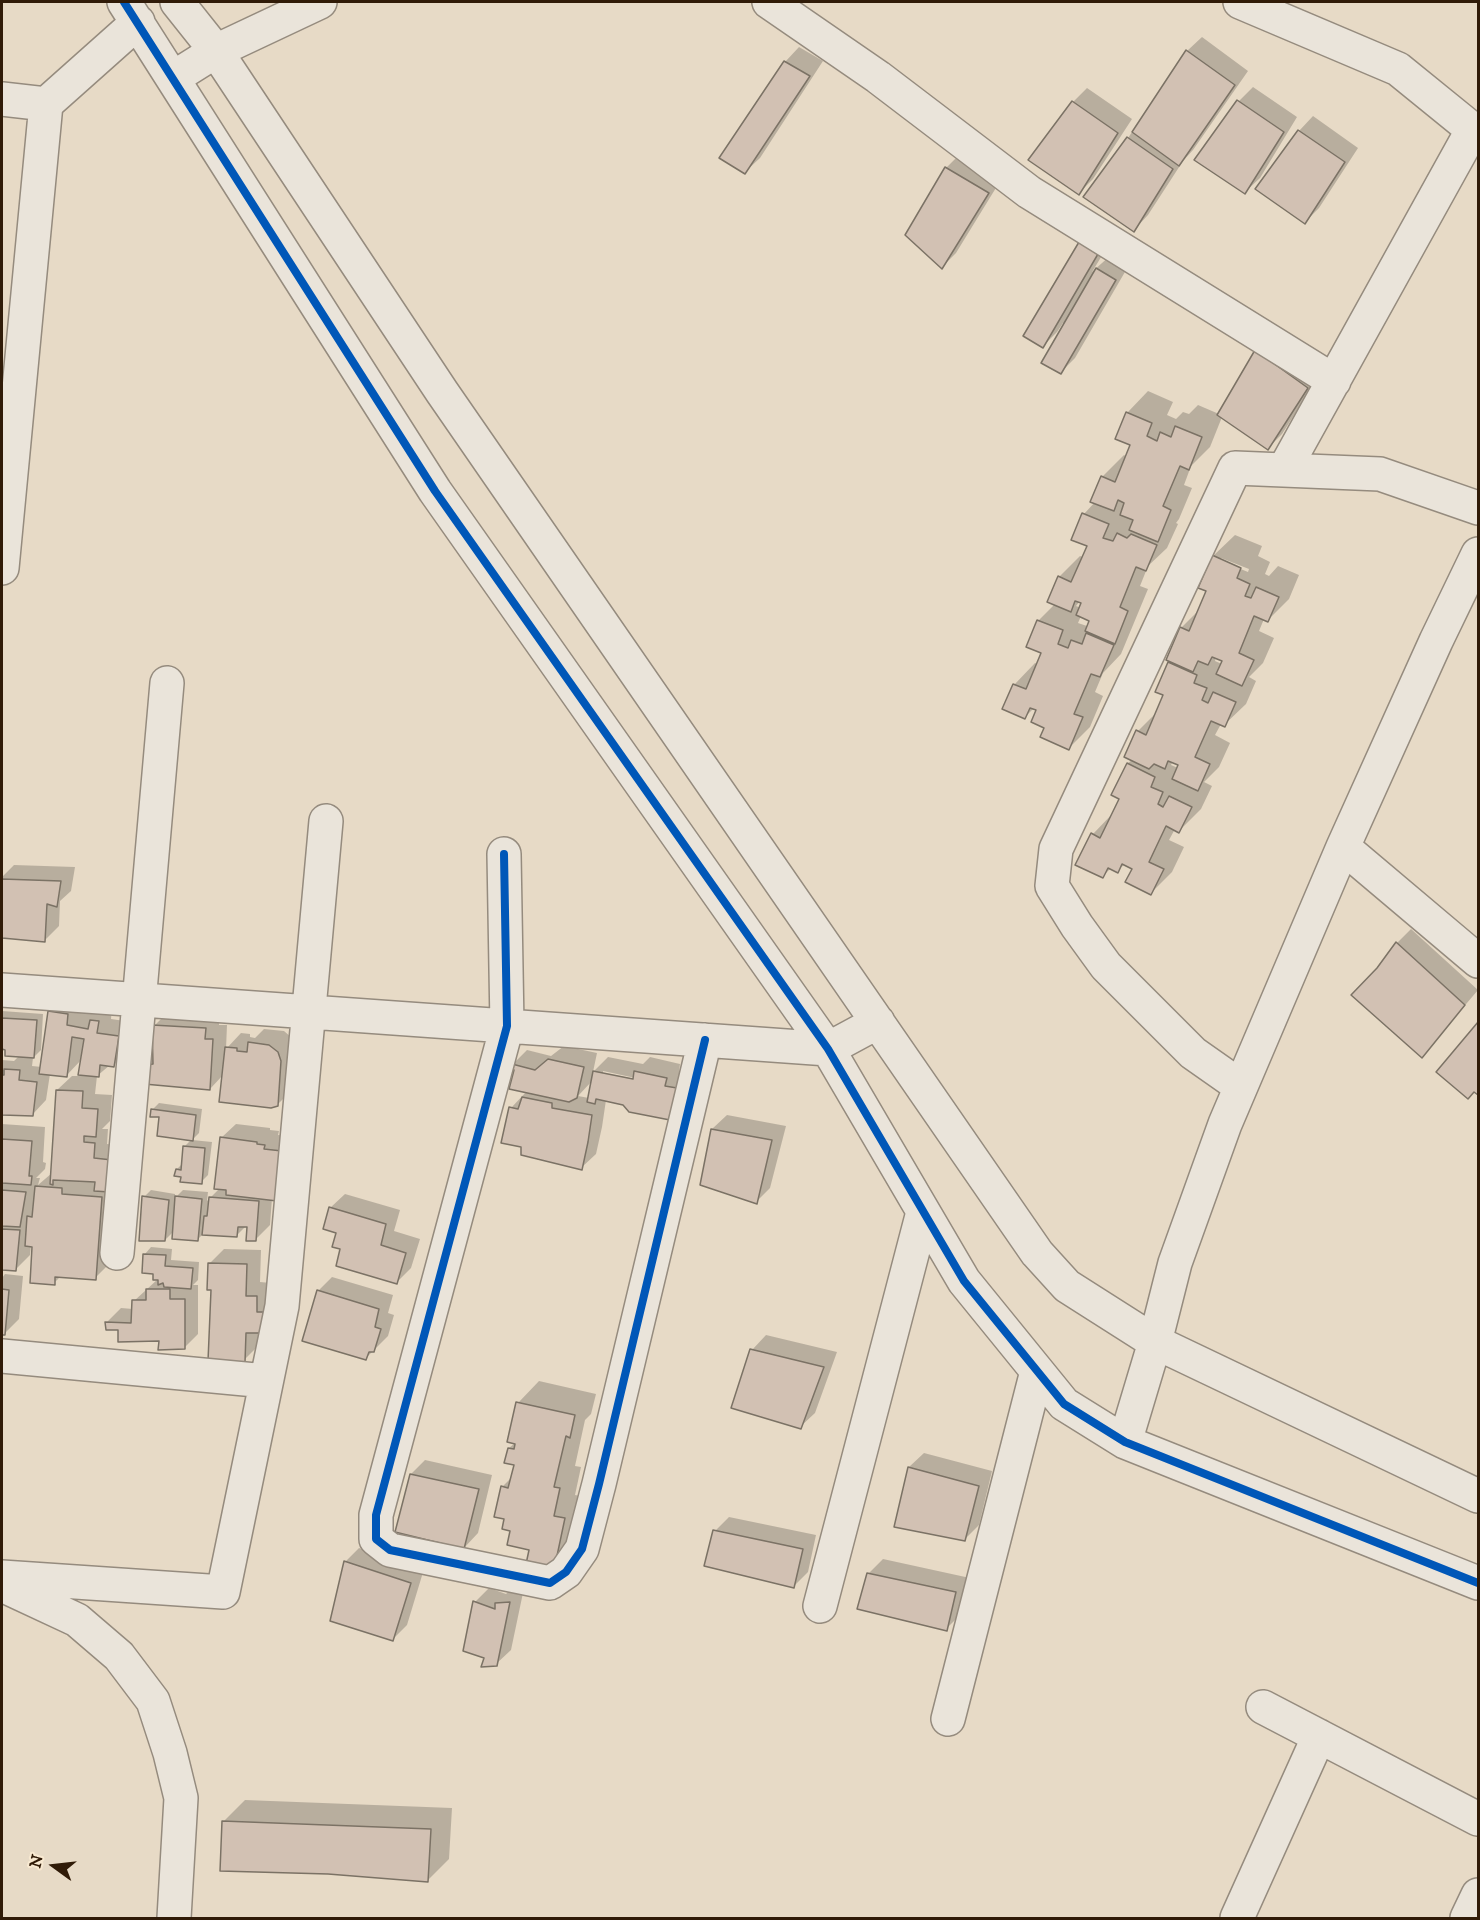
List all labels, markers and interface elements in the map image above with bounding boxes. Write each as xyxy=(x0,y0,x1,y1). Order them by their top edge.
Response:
north arrow xyxy=(24,1836,84,1896)
text: N xyxy=(25,1852,48,1870)

